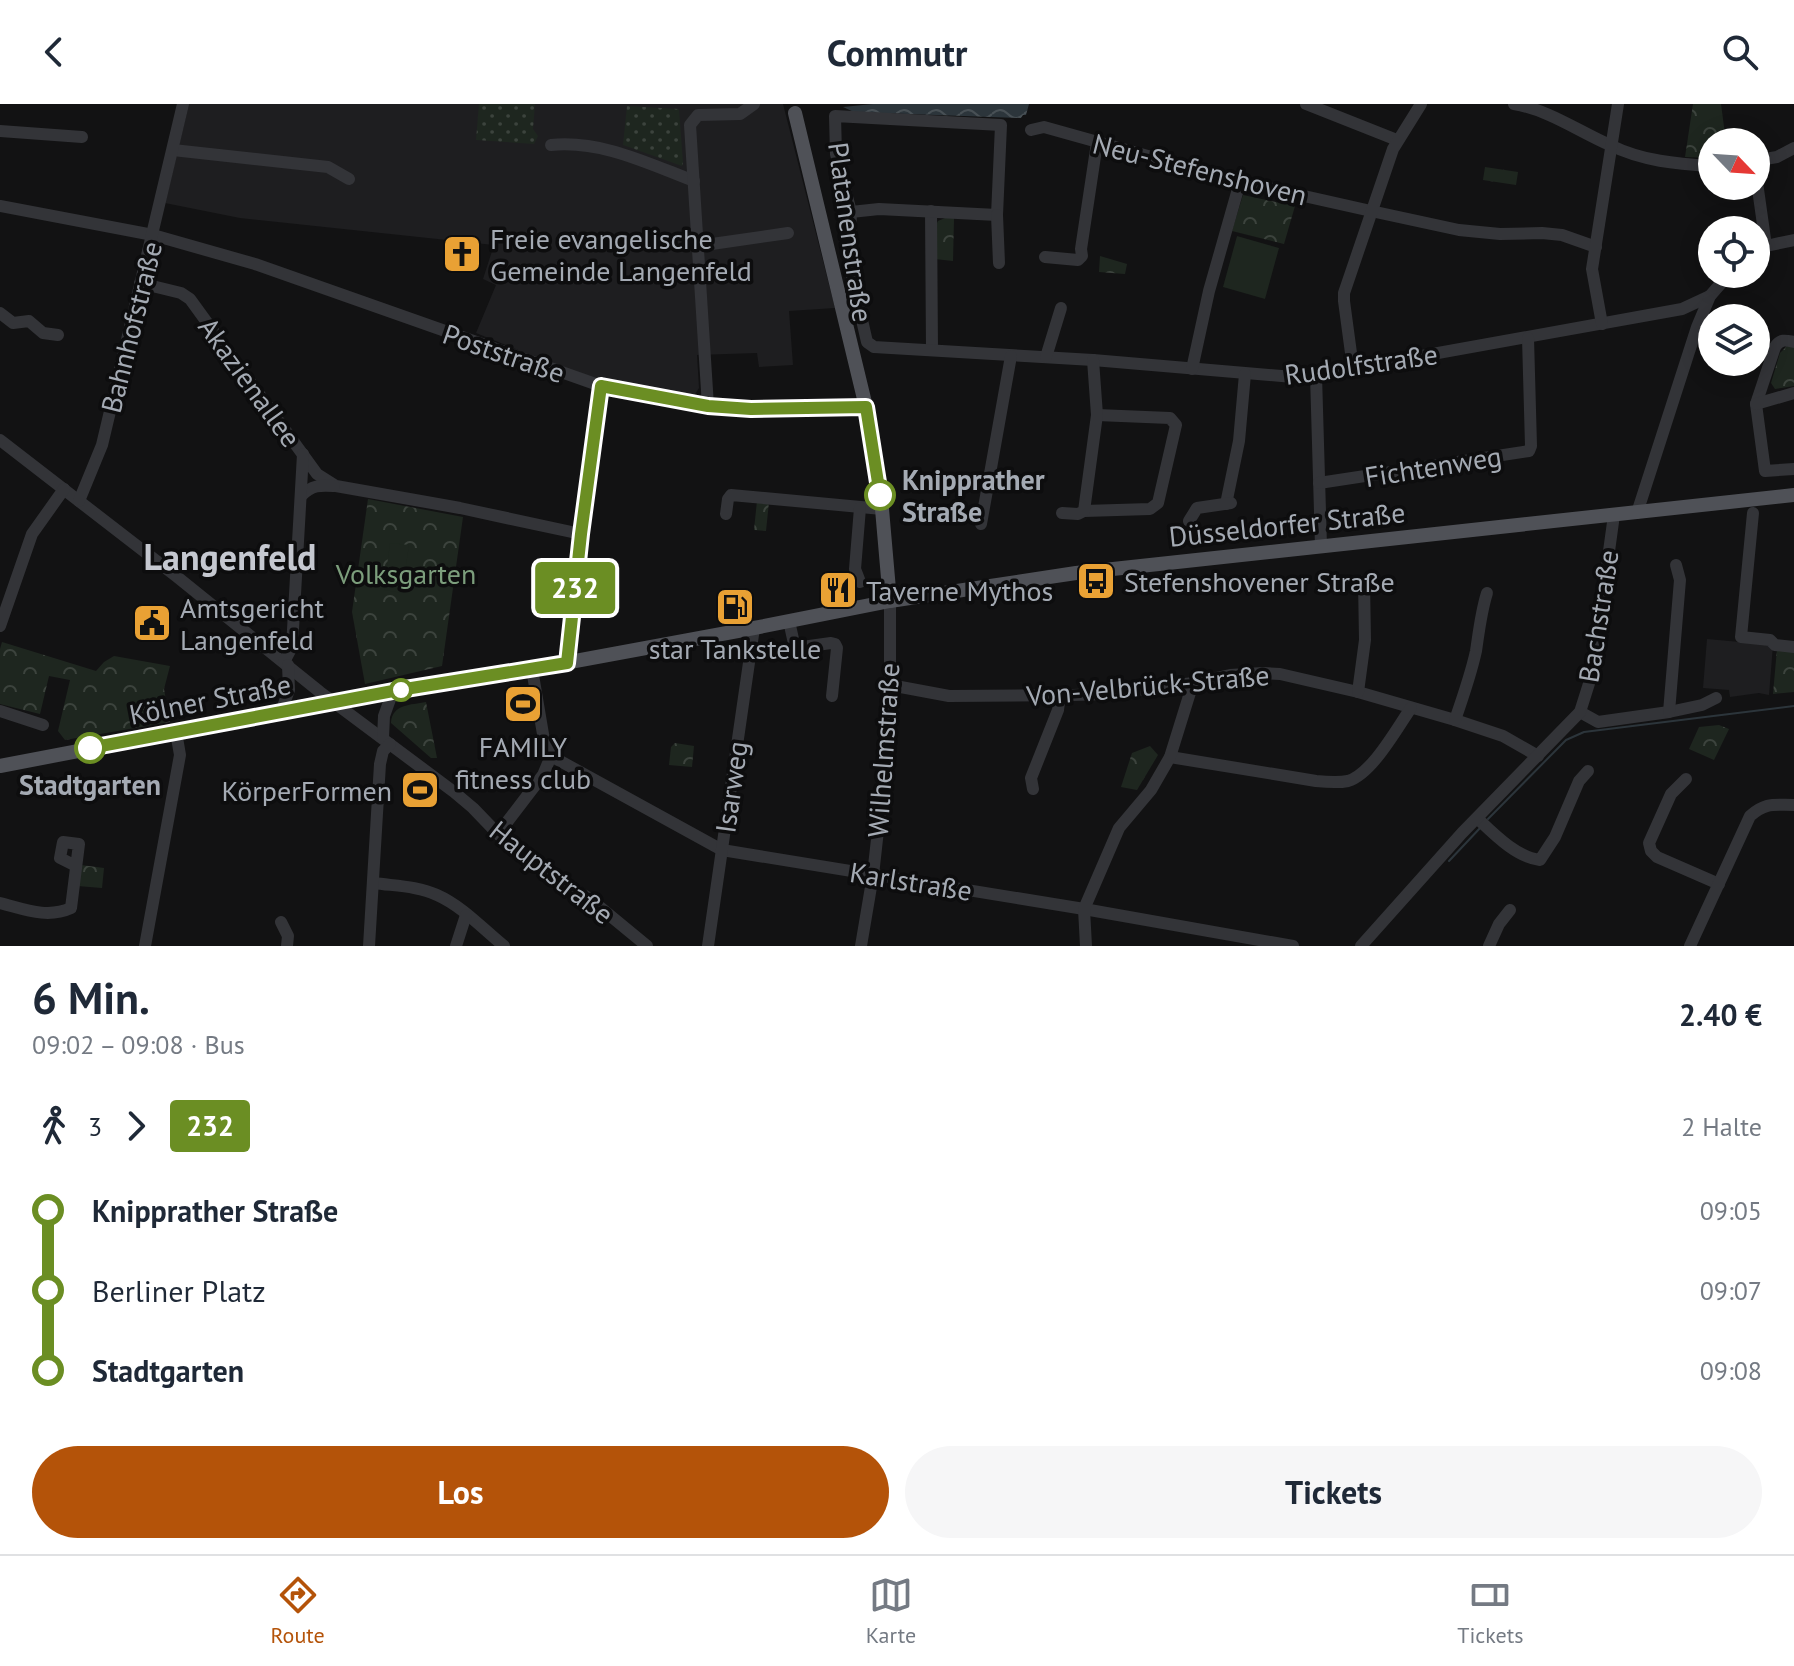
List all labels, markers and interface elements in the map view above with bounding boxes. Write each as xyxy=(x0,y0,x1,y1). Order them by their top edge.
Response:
text: Commutr xyxy=(827,29,967,76)
icon: back xyxy=(32,30,76,74)
icon: search xyxy=(1718,30,1762,74)
street label: Neu-Stefenshoven xyxy=(1089,125,1311,213)
north arrow xyxy=(1698,128,1770,200)
map controls xyxy=(1698,128,1770,376)
street label: Platanenstraße xyxy=(820,140,882,324)
button: locate xyxy=(1698,216,1770,288)
place label: Freie evangelische Gemeinde Langenfeld xyxy=(490,220,752,289)
church icon: Freie evangelische Gemeinde Langenfeld xyxy=(441,233,483,275)
street label: Bahnhofstraße xyxy=(92,237,170,417)
button: layers xyxy=(1698,304,1770,376)
street label: Akazienallee xyxy=(190,310,310,454)
street label: Poststraße xyxy=(438,315,570,391)
street label: Rudolfstraße xyxy=(1282,335,1440,393)
street label: Fichtenweg xyxy=(1362,437,1504,495)
place label: Knipprather Straße xyxy=(902,461,1045,530)
marker: Knipprather Straße xyxy=(865,480,895,510)
street label: Düsseldorfer Straße xyxy=(1167,493,1407,555)
district label: Langenfeld xyxy=(144,533,316,580)
street label: Bachstraße xyxy=(1569,547,1627,685)
park label: Volksgarten xyxy=(335,555,476,592)
bus stop icon: Stefenshovener Straße xyxy=(1075,560,1117,602)
line badge: 232 xyxy=(529,562,621,614)
place label: Stefenshovener Straße xyxy=(1124,563,1395,600)
text: 232 xyxy=(551,569,599,606)
restaurant icon: Taverne Mythos xyxy=(817,569,859,611)
place label: Taverne Mythos xyxy=(866,572,1053,609)
fuel station icon: star Tankstelle xyxy=(714,586,756,628)
place label: Amtsgericht Langenfeld xyxy=(180,589,325,658)
public building icon: Amtsgericht Langenfeld xyxy=(131,602,173,644)
place label: star Tankstelle xyxy=(649,630,821,667)
street label: Von-Velbrück-Straße xyxy=(1024,656,1271,714)
street label: Wilhelmstraße xyxy=(858,662,908,838)
street label: Kölner Straße xyxy=(126,665,294,733)
unlabelled marker xyxy=(390,679,412,701)
sports icon: FAMILY fitness club xyxy=(502,683,544,725)
place label: FAMILY fitness club xyxy=(455,728,591,797)
marker: Stadtgarten xyxy=(75,733,105,763)
street label: Isarweg xyxy=(706,739,756,835)
place label: Stadtgarten xyxy=(19,766,161,803)
sports icon: KörperFormen xyxy=(399,769,441,811)
place label: KörperFormen xyxy=(222,772,392,809)
street label: Hauptstraße xyxy=(482,812,622,932)
street label: Karlstraße xyxy=(847,853,975,909)
text: 6 Min. xyxy=(32,969,150,1026)
text: 2.40 € xyxy=(1679,995,1762,1034)
text: 09:02 – 09:08 · Bus xyxy=(32,1028,245,1061)
icon: walk xyxy=(32,1104,76,1148)
icon: forward xyxy=(114,1104,158,1148)
text: 232 xyxy=(186,1107,234,1144)
text: 3 xyxy=(88,1110,102,1143)
text: 2 Halte xyxy=(1681,1110,1762,1143)
text: Knipprather Straße xyxy=(92,1191,338,1230)
text: 09:05 xyxy=(1700,1194,1762,1227)
text: Berliner Platz xyxy=(92,1271,266,1310)
text: 09:07 xyxy=(1700,1274,1762,1307)
text: Stadtgarten xyxy=(92,1351,244,1390)
text: 09:08 xyxy=(1700,1354,1762,1387)
button: Los xyxy=(32,1446,889,1538)
button: Tickets xyxy=(905,1446,1762,1538)
tab: Route xyxy=(271,1573,325,1649)
tab: Karte xyxy=(866,1573,916,1649)
tab: Tickets xyxy=(1457,1573,1523,1649)

